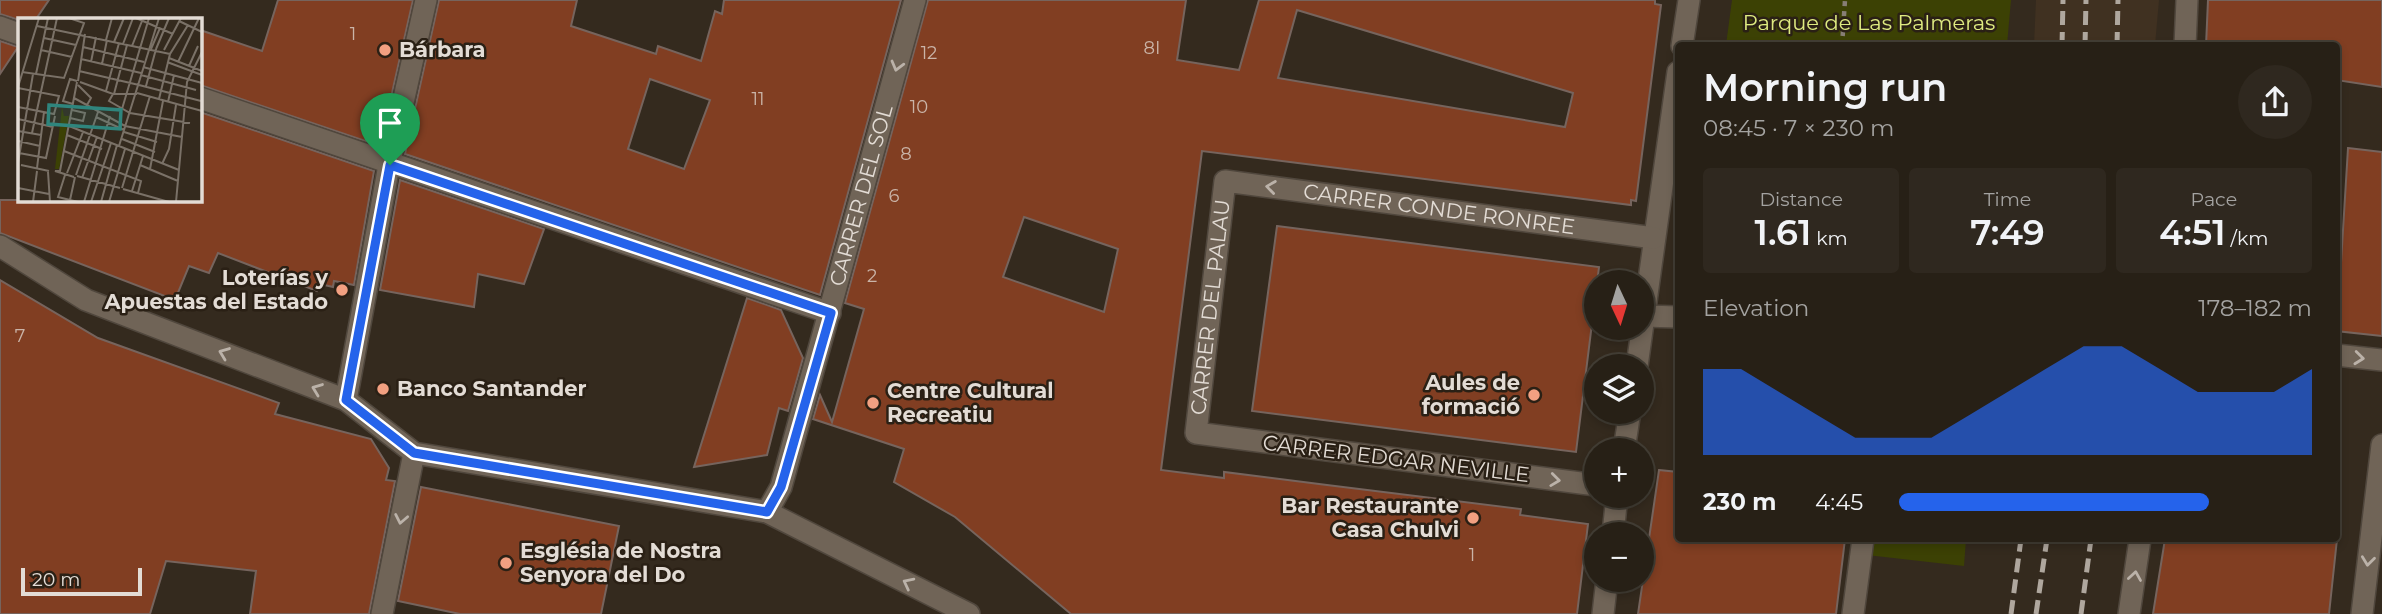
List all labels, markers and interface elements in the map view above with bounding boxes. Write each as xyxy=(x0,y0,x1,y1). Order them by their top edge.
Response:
park label: Parque de Las Palmeras xyxy=(1743,10,1995,35)
inset map xyxy=(18,18,201,201)
house number: 1 xyxy=(350,23,356,45)
place label: Bárbara xyxy=(399,37,485,62)
house number: 8I xyxy=(1144,37,1160,59)
marker: Bárbara xyxy=(377,42,393,58)
house number: 12 xyxy=(921,42,937,64)
one-way arrow xyxy=(891,60,905,72)
text: Morning run xyxy=(1703,64,1947,111)
button: share xyxy=(2238,65,2312,139)
house number: 11 xyxy=(752,88,765,110)
pin xyxy=(360,93,420,165)
house number: 10 xyxy=(910,96,928,118)
street label: CARRER DEL SOL xyxy=(824,101,898,289)
icon: arrive xyxy=(371,104,409,142)
text: 08:45 · 7 × 230 m xyxy=(1703,114,1894,142)
house number: 8 xyxy=(900,143,912,165)
street label: CARRER CONDE RONREE xyxy=(1302,179,1576,239)
one-way arrow xyxy=(1265,180,1277,195)
house number: 6 xyxy=(889,185,900,207)
text: Distance xyxy=(1759,188,1843,211)
text: Time xyxy=(1984,188,2031,211)
text: Pace xyxy=(2191,188,2237,211)
street label: CARRER DEL PALAU xyxy=(1185,198,1235,416)
text: 1.61 xyxy=(1755,211,1811,254)
text: 7:49 xyxy=(1970,211,2045,254)
text: 4:51 xyxy=(2159,211,2226,254)
text: km xyxy=(1811,227,1848,250)
text: /km xyxy=(2226,227,2268,250)
place label: Loterías y Apuestas del Estado xyxy=(103,265,328,314)
house number: 2 xyxy=(867,265,877,287)
north arrow xyxy=(1584,270,1654,340)
map controls xyxy=(1584,270,1654,592)
marker: Loterías y Apuestas del Estado xyxy=(334,282,350,298)
text: Elevation xyxy=(1703,294,1809,322)
text: 178–182 m xyxy=(2198,294,2312,322)
house number: 7 xyxy=(15,325,25,347)
one-way arrow xyxy=(218,348,230,362)
one-way arrow xyxy=(2353,350,2365,365)
button: layers xyxy=(1584,354,1654,424)
place label: Aules de formació xyxy=(1422,370,1520,419)
place label: Banco Santander xyxy=(397,376,587,401)
place label: Centre Cultural Recreatiu xyxy=(887,378,1054,427)
marker: Banco Santander xyxy=(375,381,391,397)
one-way arrow xyxy=(312,383,324,397)
marker: Aules de formació xyxy=(1526,387,1542,403)
marker: Centre Cultural Recreatiu xyxy=(865,395,881,411)
street label: CARRER EDGAR NEVILLE xyxy=(1261,430,1531,487)
button: + xyxy=(1584,438,1654,508)
one-way arrow xyxy=(1550,472,1561,487)
text: 230 m xyxy=(1703,488,1776,516)
text: 4:45 xyxy=(1815,488,1863,516)
place label: Bar Restaurante Casa Chulvi xyxy=(1281,493,1459,542)
marker: Bar Restaurante Casa Chulvi xyxy=(1465,510,1481,526)
one-way arrow xyxy=(394,514,409,525)
button: − xyxy=(1584,522,1654,592)
place label: Església de Nostra Senyora del Do xyxy=(520,538,722,587)
house number: 1 xyxy=(1469,544,1475,566)
marker: Església de Nostra Senyora del Do xyxy=(498,555,514,571)
one-way arrow xyxy=(2360,555,2375,567)
scale bar xyxy=(21,565,142,597)
text: 20 m xyxy=(32,568,80,591)
one-way arrow xyxy=(2127,571,2142,582)
one-way arrow xyxy=(903,578,915,592)

